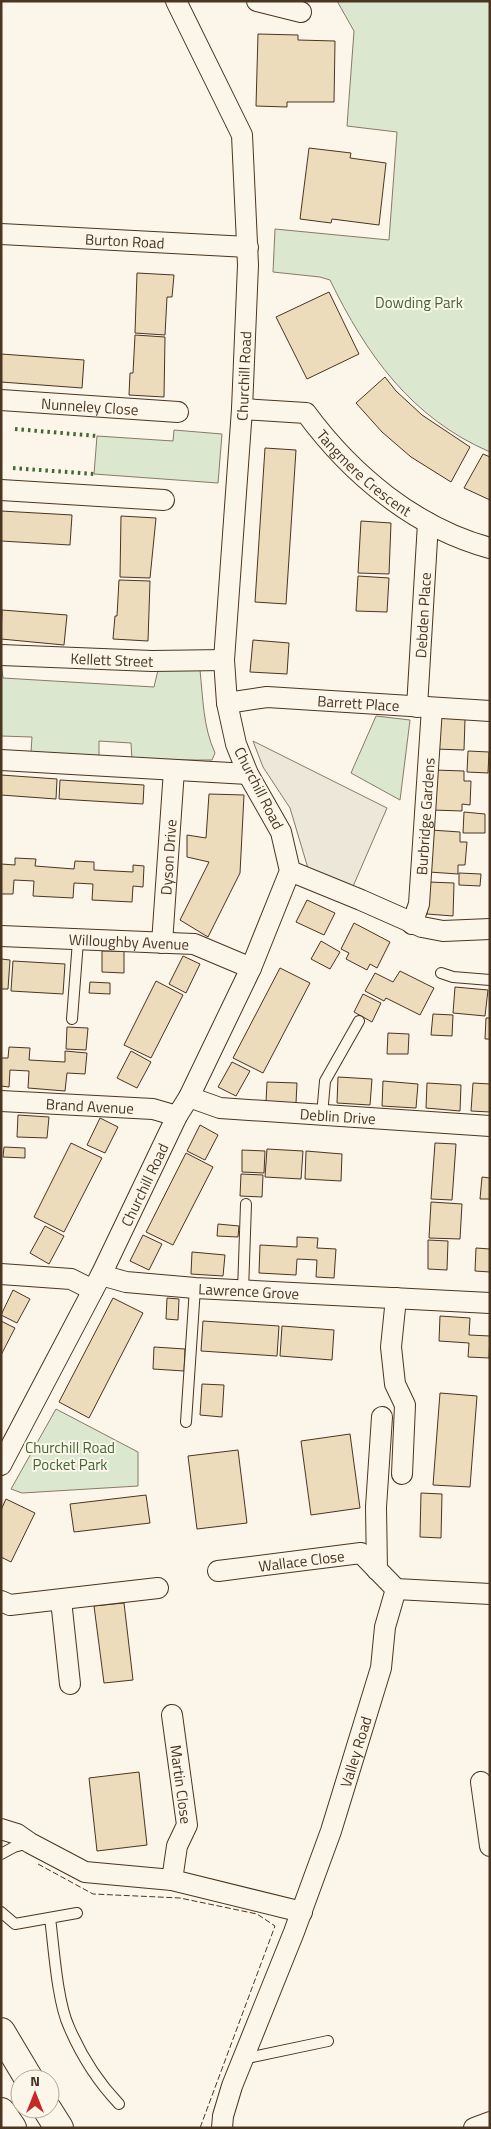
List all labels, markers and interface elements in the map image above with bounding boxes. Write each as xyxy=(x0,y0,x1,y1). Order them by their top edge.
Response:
street label: Burton Road xyxy=(85,227,165,254)
park label: Dowding Park xyxy=(375,291,463,314)
street label: Churchill Road xyxy=(230,331,257,422)
street label: Nunneley Close xyxy=(40,391,139,421)
street label: Tangmere Crescent xyxy=(312,424,417,522)
street label: Debden Place xyxy=(408,572,437,659)
street label: Kellett Street xyxy=(70,646,155,673)
street label: Barrett Place xyxy=(317,689,400,717)
street label: Churchill Road xyxy=(228,743,290,833)
street label: Burbridge Gardens xyxy=(409,757,440,876)
street label: Dyson Drive xyxy=(154,819,182,896)
street label: Willoughby Avenue xyxy=(68,927,190,955)
street label: Brand Avenue xyxy=(45,1092,135,1119)
street label: Deblin Drive xyxy=(299,1102,377,1130)
street label: Churchill Road xyxy=(114,1139,174,1230)
street label: Lawrence Grove xyxy=(198,1277,300,1305)
park label: Churchill Road Pocket Park xyxy=(25,1436,115,1476)
street label: Wallace Close xyxy=(257,1544,346,1577)
street label: Valley Road xyxy=(334,1713,377,1790)
street label: Martin Close xyxy=(165,1743,198,1825)
north arrow xyxy=(10,2069,60,2119)
text: N xyxy=(30,2070,40,2091)

